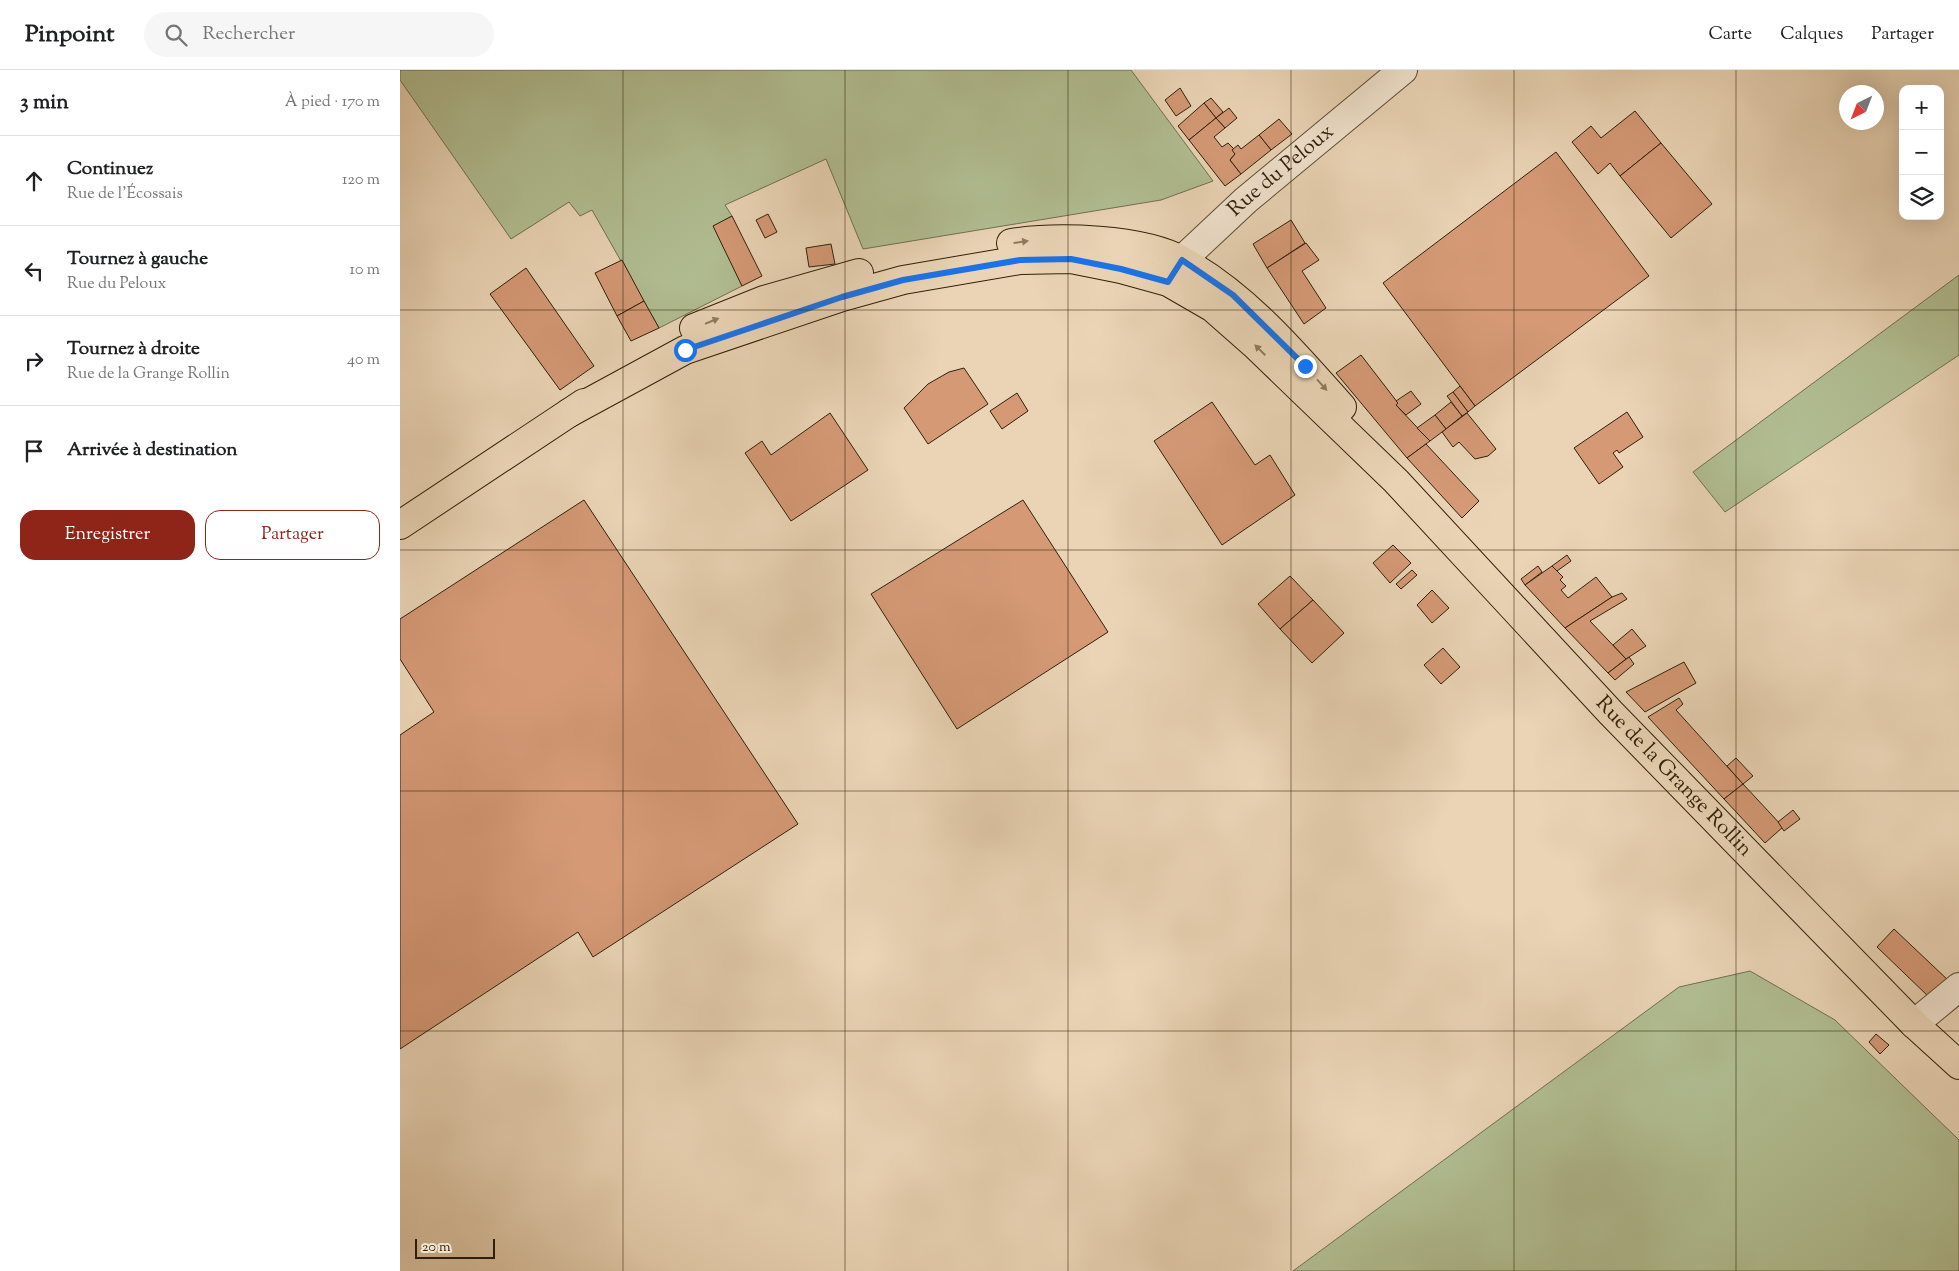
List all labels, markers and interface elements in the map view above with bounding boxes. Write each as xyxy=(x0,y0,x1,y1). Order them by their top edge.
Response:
search box xyxy=(144,12,494,57)
text: Pinpoint xyxy=(25,18,114,52)
icon: search xyxy=(162,21,190,49)
text: Rechercher xyxy=(202,21,295,48)
text: Carte xyxy=(1709,22,1752,48)
text: Calques xyxy=(1780,22,1843,48)
text: Partager xyxy=(1871,22,1934,48)
north arrow xyxy=(1839,85,1884,130)
map controls xyxy=(1899,85,1944,220)
button: + xyxy=(1899,85,1944,130)
text: 3 min xyxy=(20,88,69,118)
text: À pied · 170 m xyxy=(285,91,380,114)
street label: Rue du Peloux xyxy=(1221,118,1341,224)
button: − xyxy=(1899,130,1944,175)
text: Continuez xyxy=(67,156,153,183)
icon: ahead xyxy=(20,167,48,195)
text: 120 m xyxy=(342,169,380,192)
button: layers xyxy=(1899,175,1944,220)
text: Rue de l'Écossais xyxy=(67,183,183,206)
one-way arrow xyxy=(1013,238,1029,246)
text: Tournez à gauche xyxy=(67,246,208,273)
icon: left xyxy=(20,257,48,285)
text: 10 m xyxy=(350,259,380,282)
text: Rue du Peloux xyxy=(67,273,166,296)
one-way arrow xyxy=(705,317,720,325)
text: Tournez à droite xyxy=(67,336,200,363)
route start xyxy=(674,339,697,362)
one-way arrow xyxy=(1254,345,1266,357)
icon: right xyxy=(20,347,48,375)
text: 40 m xyxy=(347,349,380,372)
route end xyxy=(1294,355,1317,378)
text: Rue de la Grange Rollin xyxy=(67,363,230,386)
one-way arrow xyxy=(1317,379,1328,392)
icon: arrive xyxy=(20,437,48,465)
text: Arrivée à destination xyxy=(67,437,238,464)
button: Enregistrer xyxy=(20,510,195,560)
button: Partager xyxy=(205,510,380,560)
street label: Rue de la Grange Rollin xyxy=(1588,690,1759,864)
scale bar xyxy=(415,1236,495,1259)
text: 20 m xyxy=(422,1238,451,1258)

